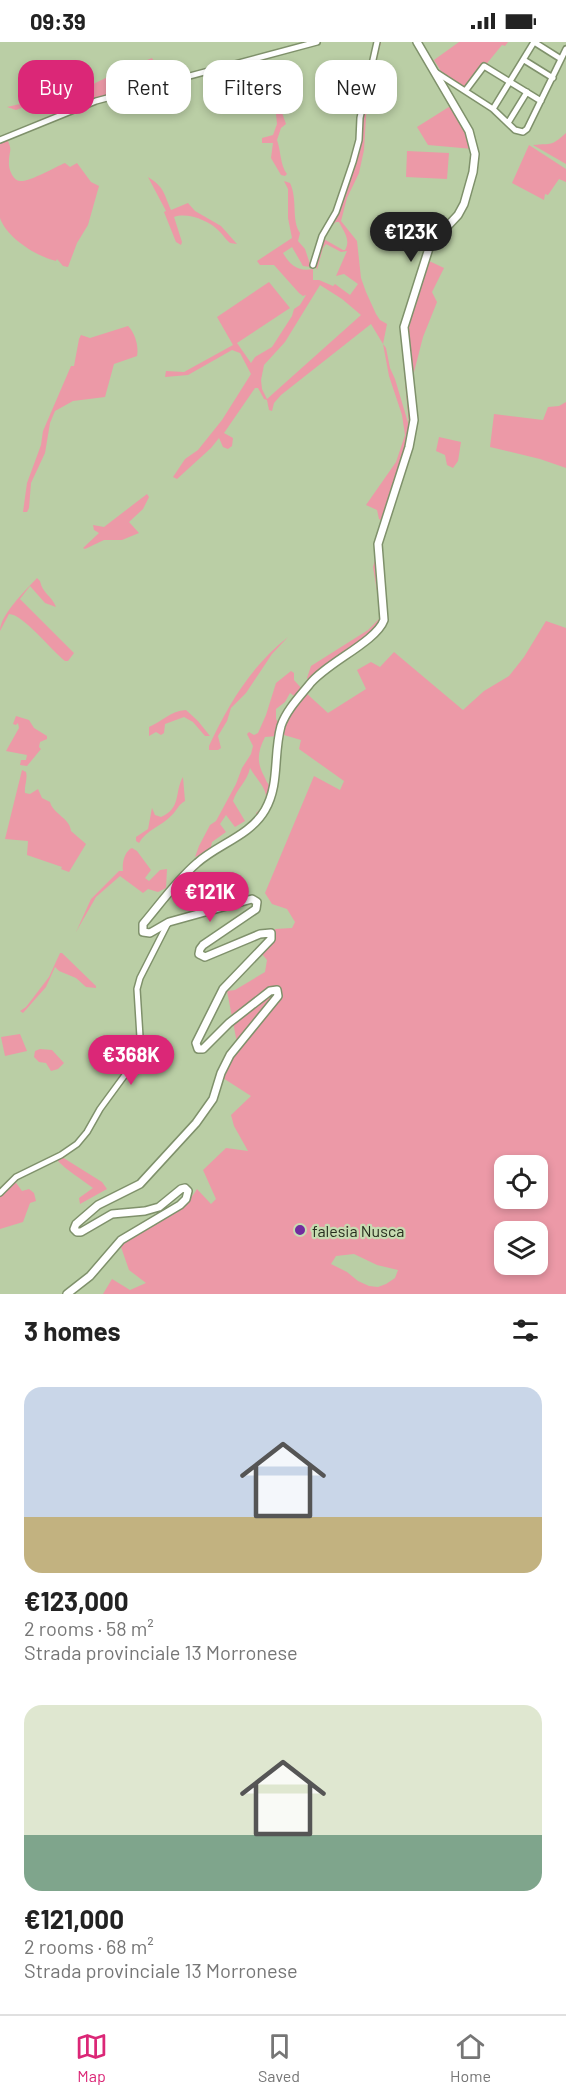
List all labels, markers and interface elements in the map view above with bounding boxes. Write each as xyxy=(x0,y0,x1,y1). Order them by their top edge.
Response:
text: 09:39 xyxy=(30,8,86,34)
chip: Buy xyxy=(18,60,94,114)
chip: Rent xyxy=(106,60,191,114)
chip: Filters xyxy=(203,60,303,114)
chip: New xyxy=(315,60,397,114)
pin: €123K xyxy=(369,212,453,263)
text: €123K xyxy=(384,219,438,243)
pin: €121K xyxy=(168,872,252,923)
text: €121K xyxy=(185,879,235,903)
pin: €368K xyxy=(89,1035,173,1086)
text: €368K xyxy=(102,1042,160,1066)
map controls xyxy=(494,1155,548,1275)
button: locate xyxy=(494,1155,548,1209)
place label: falesia Nusca xyxy=(312,1221,404,1240)
button: layers xyxy=(494,1221,548,1275)
marker: falesia Nusca xyxy=(293,1223,307,1237)
icon: filters xyxy=(509,1314,542,1347)
text: 3 homes xyxy=(24,1315,121,1346)
icon: home xyxy=(229,1426,337,1534)
text: €123,000 xyxy=(24,1585,129,1616)
text: 2 rooms · 58 m² xyxy=(24,1616,154,1640)
text: Strada provinciale 13 Morronese xyxy=(24,1640,298,1664)
icon: home xyxy=(229,1744,337,1852)
text: €121,000 xyxy=(24,1903,124,1934)
text: 2 rooms · 68 m² xyxy=(24,1934,154,1958)
text: Strada provinciale 13 Morronese xyxy=(24,1958,298,1982)
tab: Map xyxy=(75,2030,108,2085)
tab: Saved xyxy=(258,2030,300,2085)
tab: Home xyxy=(450,2030,491,2085)

